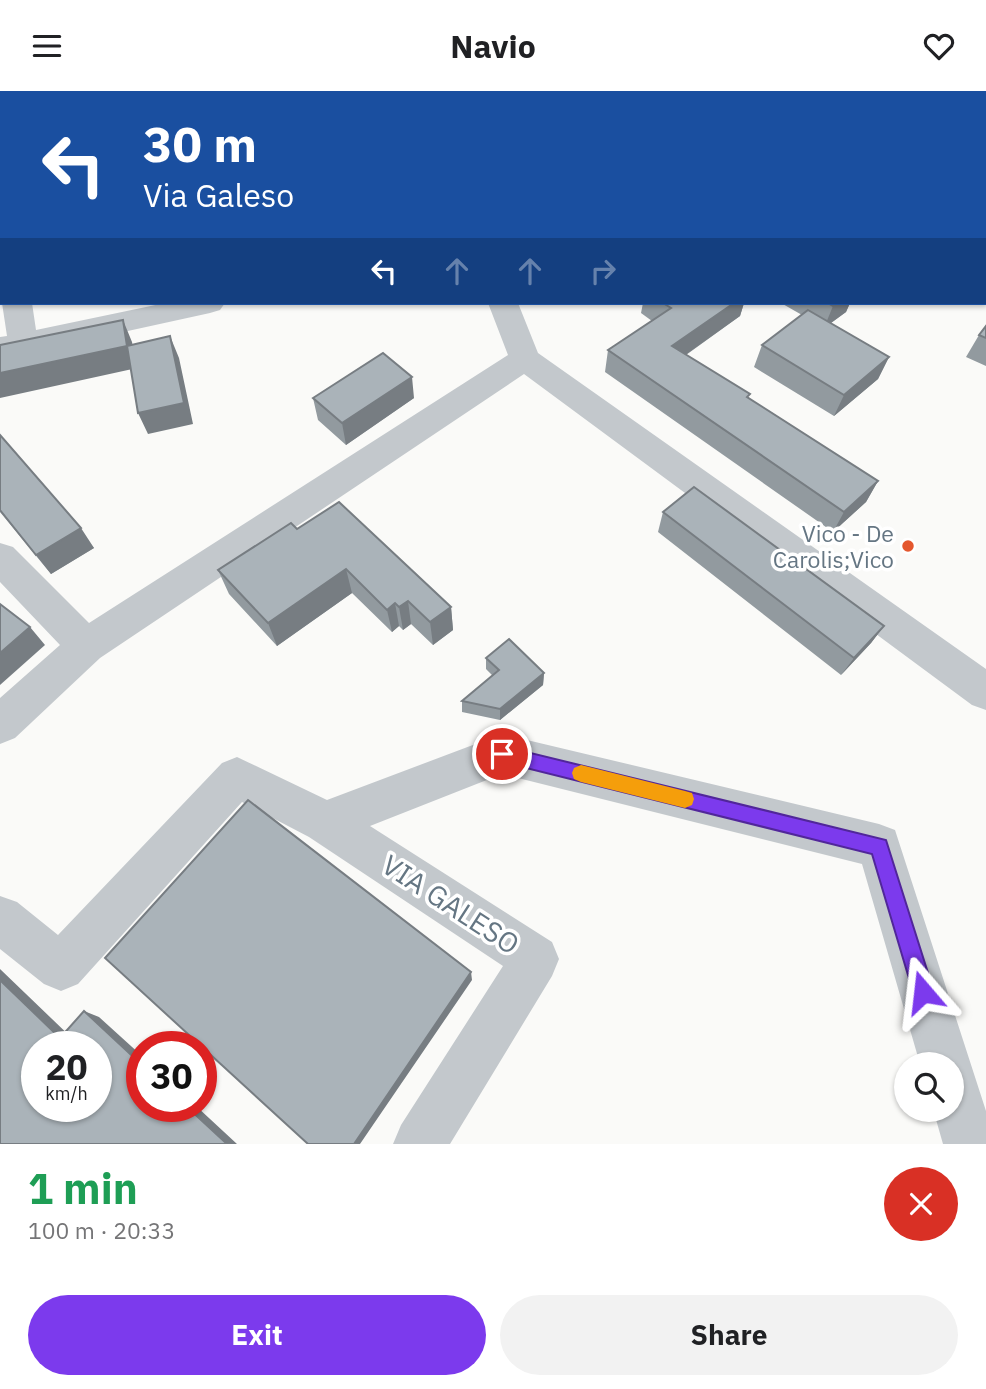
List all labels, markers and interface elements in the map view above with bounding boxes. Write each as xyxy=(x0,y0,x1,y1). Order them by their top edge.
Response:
text: Navio xyxy=(450,25,536,67)
icon: menu xyxy=(28,27,66,65)
icon: heart xyxy=(920,27,958,65)
text: 30 m xyxy=(143,112,257,175)
icon: left xyxy=(28,119,119,210)
text: Via Galeso xyxy=(143,174,294,216)
icon: left xyxy=(365,252,403,290)
icon: ahead xyxy=(438,252,476,290)
icon: ahead xyxy=(511,252,549,290)
icon: right xyxy=(584,252,622,290)
place label: Vico - De Carolis;Vico xyxy=(773,518,894,574)
marker: Vico - De Carolis;Vico xyxy=(900,538,916,554)
pin xyxy=(472,724,532,784)
icon: arrive xyxy=(483,735,521,773)
street label: VIA GALESO xyxy=(375,846,527,962)
position arrow xyxy=(886,955,960,1029)
speed limit sign: 30 xyxy=(126,1031,217,1122)
text: 20 xyxy=(45,1044,88,1090)
map controls xyxy=(894,1052,964,1122)
button: search xyxy=(894,1052,964,1122)
text: km/h xyxy=(45,1082,88,1105)
text: 1 min xyxy=(28,1161,138,1216)
button: close xyxy=(884,1167,958,1241)
text: 100 m · 20:33 xyxy=(28,1215,175,1245)
button: Exit xyxy=(28,1295,486,1375)
button: Share xyxy=(500,1295,958,1375)

